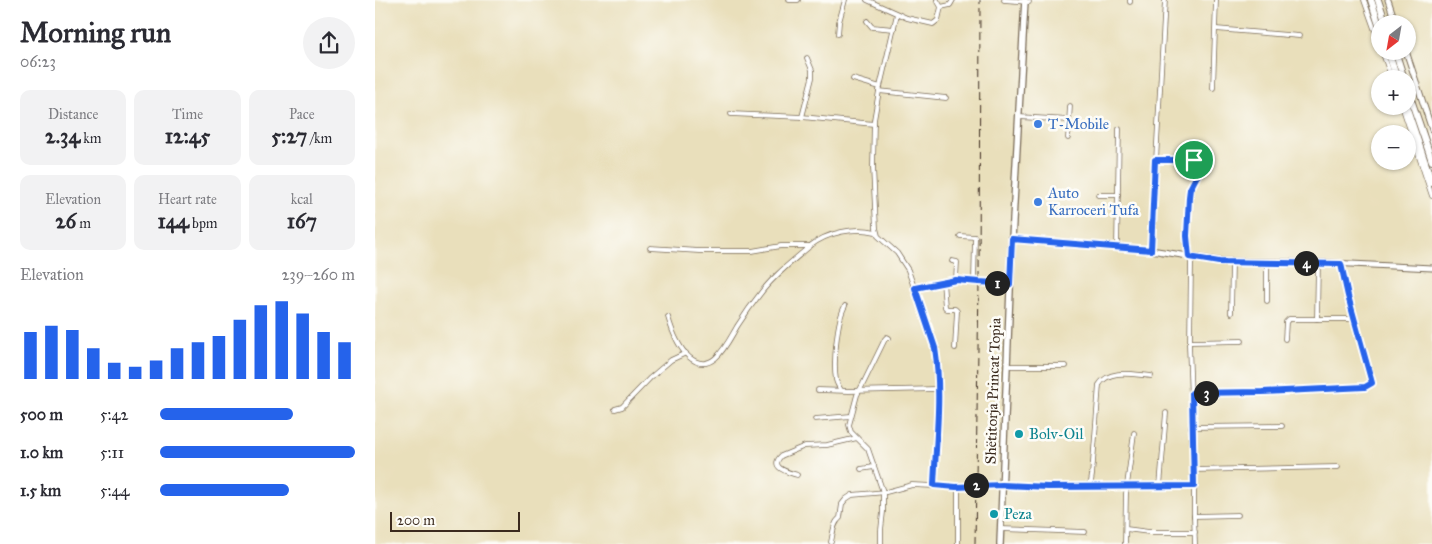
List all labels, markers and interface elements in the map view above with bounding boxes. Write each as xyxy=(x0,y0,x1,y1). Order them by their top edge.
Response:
text: Morning run xyxy=(20,15,171,50)
north arrow xyxy=(1371,15,1416,60)
map controls xyxy=(1371,15,1416,170)
button: share xyxy=(303,17,355,69)
text: 06:23 xyxy=(20,52,56,71)
button: + xyxy=(1371,70,1416,115)
text: Distance xyxy=(48,106,98,123)
text: Time xyxy=(172,106,203,123)
text: Pace xyxy=(289,106,315,123)
place label: T-Mobile xyxy=(1048,115,1109,133)
marker: T-Mobile xyxy=(1032,118,1044,130)
text: 2.34 xyxy=(45,123,80,149)
text: 12:45 xyxy=(165,123,210,149)
text: 5:27 xyxy=(271,123,307,149)
button: − xyxy=(1371,125,1416,170)
text: km xyxy=(80,130,101,147)
text: /km xyxy=(307,130,332,147)
pin xyxy=(1173,139,1215,181)
icon: arrive xyxy=(1180,146,1208,174)
place label: Auto Karroceri Tufa xyxy=(1047,184,1139,219)
text: Elevation xyxy=(45,191,101,208)
text: Heart rate xyxy=(158,191,217,208)
text: kcal xyxy=(291,191,313,208)
marker: Auto Karroceri Tufa xyxy=(1032,196,1044,208)
text: 26 xyxy=(55,208,76,234)
text: 144 xyxy=(157,208,189,234)
text: 167 xyxy=(287,208,317,234)
text: m xyxy=(76,215,91,232)
text: bpm xyxy=(189,215,218,232)
pin: 4 xyxy=(1293,250,1319,276)
text: 4 xyxy=(1303,255,1310,272)
text: Elevation xyxy=(20,265,84,284)
text: 239–260 m xyxy=(281,265,355,284)
pin: 1 xyxy=(985,270,1009,296)
text: 1 xyxy=(995,275,1000,292)
street label: Shëtitorja Princat Topia xyxy=(981,317,1005,465)
pin: 3 xyxy=(1193,380,1219,406)
text: 3 xyxy=(1204,385,1209,402)
text: 500 m xyxy=(20,405,63,424)
text: 5:42 xyxy=(100,405,128,424)
place label: Bolv-Oil xyxy=(1029,425,1084,443)
marker: Bolv-Oil xyxy=(1013,428,1025,440)
text: 1.0 km xyxy=(20,443,63,462)
text: 5:11 xyxy=(100,443,124,462)
pin: 2 xyxy=(963,472,989,498)
text: 2 xyxy=(973,477,980,494)
text: 1.5 km xyxy=(20,481,61,500)
text: 5:44 xyxy=(100,481,129,500)
place label: Peza xyxy=(1004,505,1032,523)
marker: Peza xyxy=(988,508,1000,520)
scale bar xyxy=(390,509,520,532)
text: 200 m xyxy=(397,512,435,529)

